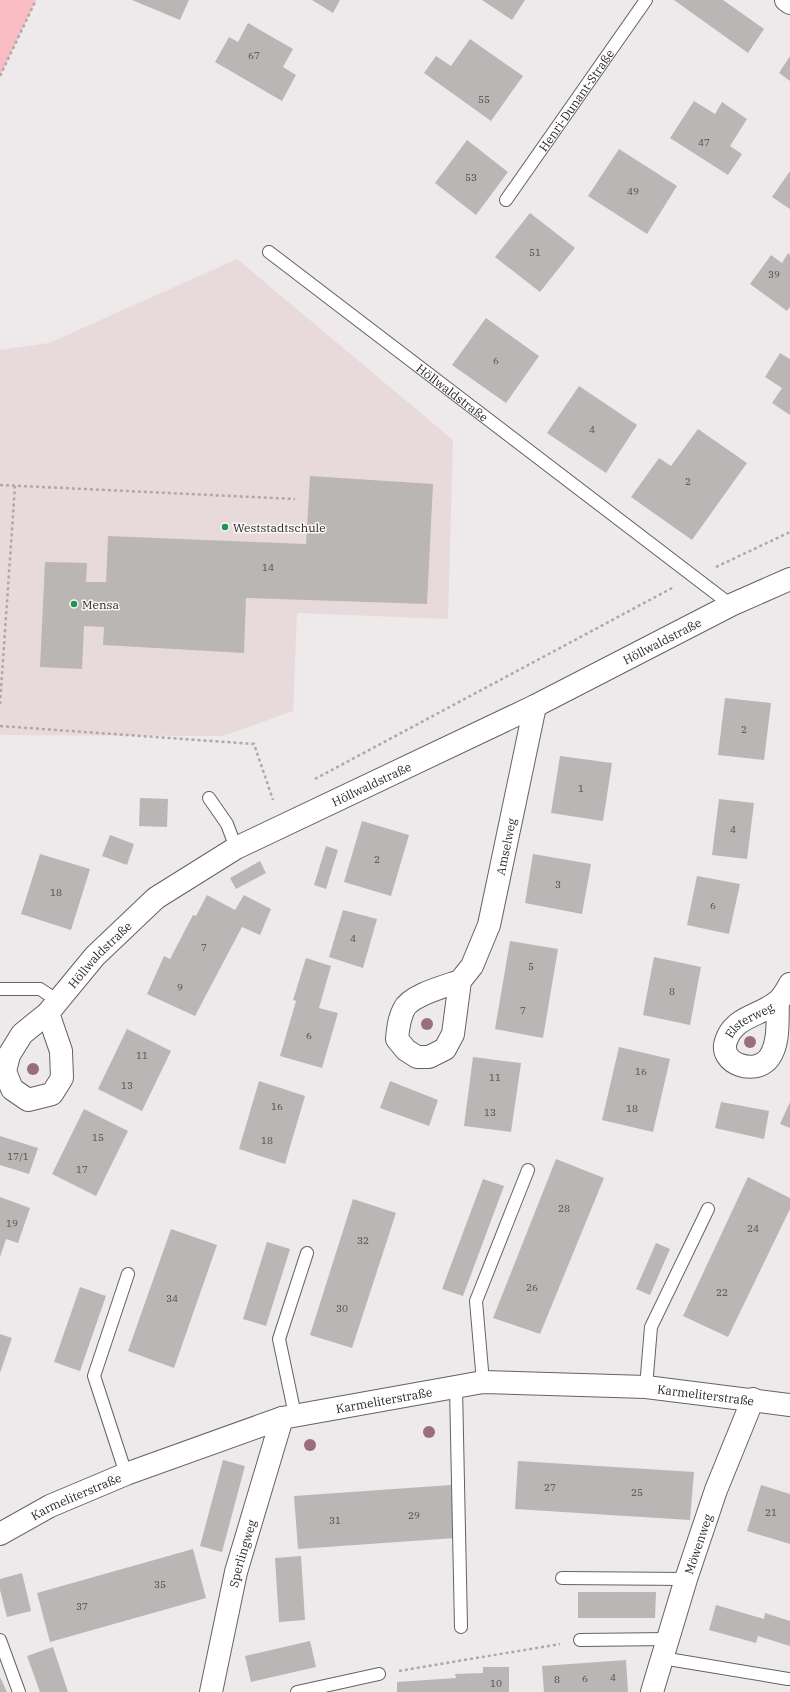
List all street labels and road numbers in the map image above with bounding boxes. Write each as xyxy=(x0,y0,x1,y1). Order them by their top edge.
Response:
street label: Henri-Dunant-Straße xyxy=(535,46,617,154)
street label: Höllwaldstraße xyxy=(414,360,491,424)
street label: Höllwaldstraße xyxy=(620,614,704,667)
street label: Höllwaldstraße xyxy=(329,759,413,809)
street label: Amselweg xyxy=(492,816,519,876)
street label: Höllwaldstraße xyxy=(64,918,134,991)
street label: Elsterweg xyxy=(721,999,777,1040)
street label: Karmeliterstraße xyxy=(656,1381,755,1408)
street label: Karmeliterstraße xyxy=(335,1384,433,1416)
street label: Karmeliterstraße xyxy=(28,1469,123,1523)
street label: Möwenweg xyxy=(681,1511,715,1576)
street label: Sperlingweg xyxy=(225,1517,259,1589)

